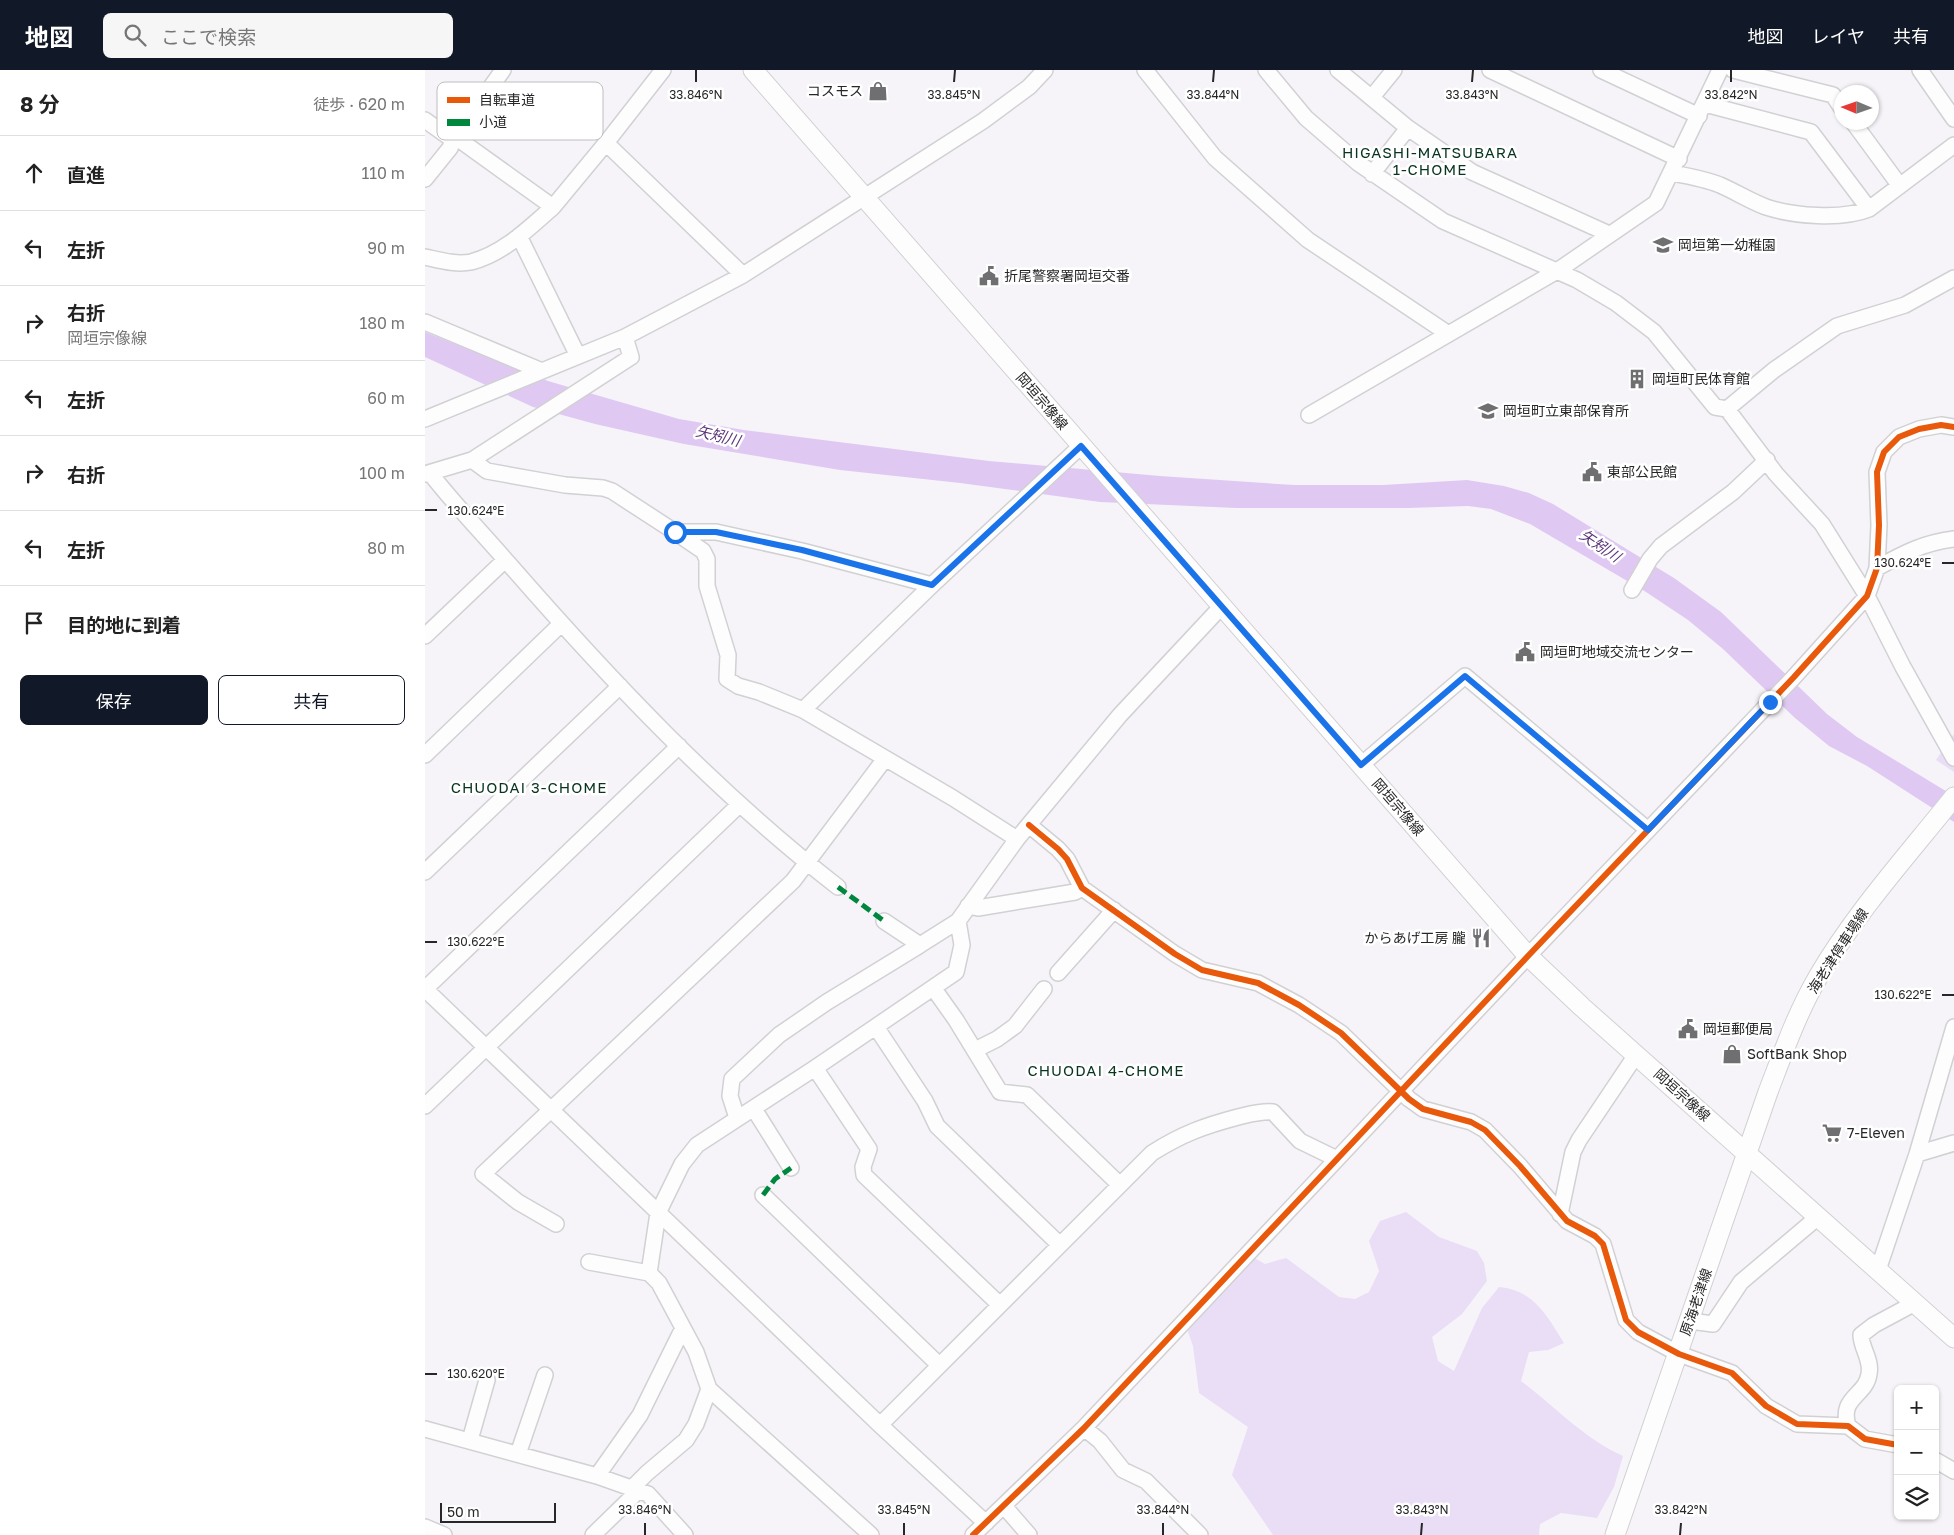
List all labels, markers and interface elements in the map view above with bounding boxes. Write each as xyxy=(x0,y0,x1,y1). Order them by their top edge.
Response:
search box xyxy=(103,13,453,58)
icon: search xyxy=(121,21,149,49)
text: 地図 xyxy=(25,22,73,51)
text: ここで検索 xyxy=(161,25,256,48)
text: 地図 xyxy=(1748,25,1784,47)
text: レイヤ xyxy=(1812,25,1865,47)
text: 共有 xyxy=(1893,25,1929,47)
shop icon: コスモス xyxy=(867,80,889,102)
legend xyxy=(437,82,603,140)
place label: コスモス xyxy=(807,82,863,99)
north arrow xyxy=(1834,85,1879,130)
text: 33.846°N xyxy=(669,87,723,102)
text: 33.845°N xyxy=(927,87,981,102)
text: 33.844°N xyxy=(1187,87,1239,102)
text: 33.843°N xyxy=(1445,87,1499,102)
text: 33.842°N xyxy=(1704,87,1758,102)
text: 8 分 xyxy=(20,91,60,117)
text: 自転車道 xyxy=(479,91,535,108)
text: 徒歩 · 620 m xyxy=(313,94,405,114)
text: 小道 xyxy=(479,113,507,130)
district label: HIGASHI-MATSUBARA 1-CHOME xyxy=(1342,143,1518,178)
icon: ahead xyxy=(20,159,48,187)
text: 直進 xyxy=(67,163,105,186)
text: 110 m xyxy=(361,163,405,183)
icon: left xyxy=(20,234,48,262)
school or university icon: 岡垣第一幼稚園 xyxy=(1652,234,1674,256)
place label: 岡垣第一幼稚園 xyxy=(1678,236,1776,253)
text: 左折 xyxy=(67,238,105,261)
text: 90 m xyxy=(367,238,405,258)
public building icon: 折尾警察署岡垣交番 xyxy=(978,265,1000,287)
place label: 折尾警察署岡垣交番 xyxy=(1004,267,1130,284)
text: 右折 xyxy=(67,301,105,324)
icon: right xyxy=(20,309,48,337)
text: 180 m xyxy=(359,313,405,333)
text: 岡垣宗像線 xyxy=(67,328,147,348)
building icon: 岡垣町民体育館 xyxy=(1626,368,1648,390)
street label: 岡垣宗像線 xyxy=(1013,369,1072,433)
place label: 岡垣町民体育館 xyxy=(1652,370,1750,387)
icon: left xyxy=(20,384,48,412)
text: 左折 xyxy=(67,388,105,411)
text: 60 m xyxy=(367,388,405,408)
school or university icon: 岡垣町立東部保育所 xyxy=(1477,400,1499,422)
place label: 岡垣町立東部保育所 xyxy=(1503,402,1629,419)
water label: 矢矧川 xyxy=(694,421,744,450)
icon: right xyxy=(20,459,48,487)
public building icon: 東部公民館 xyxy=(1581,461,1603,483)
text: 右折 xyxy=(67,463,105,486)
text: 100 m xyxy=(359,463,405,483)
place label: 東部公民館 xyxy=(1607,463,1677,480)
text: 130.624°E xyxy=(448,503,504,518)
route start xyxy=(664,521,687,544)
water label: 矢矧川 xyxy=(1577,525,1626,566)
icon: left xyxy=(20,534,48,562)
text: 左折 xyxy=(67,538,105,561)
text: 80 m xyxy=(367,538,405,558)
text: 130.624°E xyxy=(1875,555,1931,570)
icon: arrive xyxy=(20,609,48,637)
text: 目的地に到着 xyxy=(67,613,181,636)
public building icon: 岡垣町地域交流センター xyxy=(1514,641,1536,663)
place label: 岡垣町地域交流センター xyxy=(1540,643,1694,660)
button: 保存 xyxy=(20,675,208,725)
button: 共有 xyxy=(218,675,405,725)
route end xyxy=(1759,691,1782,714)
street label: 岡垣宗像線 xyxy=(1369,775,1428,839)
district label: CHUODAI 3-CHOME xyxy=(451,778,607,796)
street label: 海老津停車場線 xyxy=(1804,905,1871,996)
restaurant icon: からあげ工房 朧 xyxy=(1470,927,1492,949)
place label: からあげ工房 朧 xyxy=(1365,929,1466,946)
text: 130.622°E xyxy=(447,934,505,949)
text: 130.622°E xyxy=(1874,987,1932,1002)
public building icon: 岡垣郵便局 xyxy=(1677,1018,1699,1040)
place label: 岡垣郵便局 xyxy=(1703,1020,1773,1037)
shop icon: SoftBank Shop xyxy=(1721,1043,1743,1065)
place label: SoftBank Shop xyxy=(1747,1045,1847,1062)
district label: CHUODAI 4-CHOME xyxy=(1028,1061,1184,1079)
street label: 岡垣宗像線 xyxy=(1651,1065,1714,1124)
supermarket icon: 7-Eleven xyxy=(1821,1122,1843,1144)
place label: 7-Eleven xyxy=(1847,1124,1905,1141)
street label: 原海老津線 xyxy=(1676,1266,1715,1338)
text: 130.620°E xyxy=(447,1366,505,1381)
map controls xyxy=(1894,1385,1939,1520)
button: + xyxy=(1894,1385,1939,1430)
button: − xyxy=(1894,1430,1939,1475)
button: layers xyxy=(1894,1475,1939,1520)
scale bar xyxy=(440,1500,556,1523)
text: 33.846°N xyxy=(618,1502,672,1517)
text: 33.845°N xyxy=(877,1502,931,1517)
text: 33.844°N xyxy=(1137,1502,1189,1517)
text: 33.843°N xyxy=(1395,1502,1449,1517)
text: 33.842°N xyxy=(1654,1502,1708,1517)
text: 50 m xyxy=(447,1503,480,1520)

